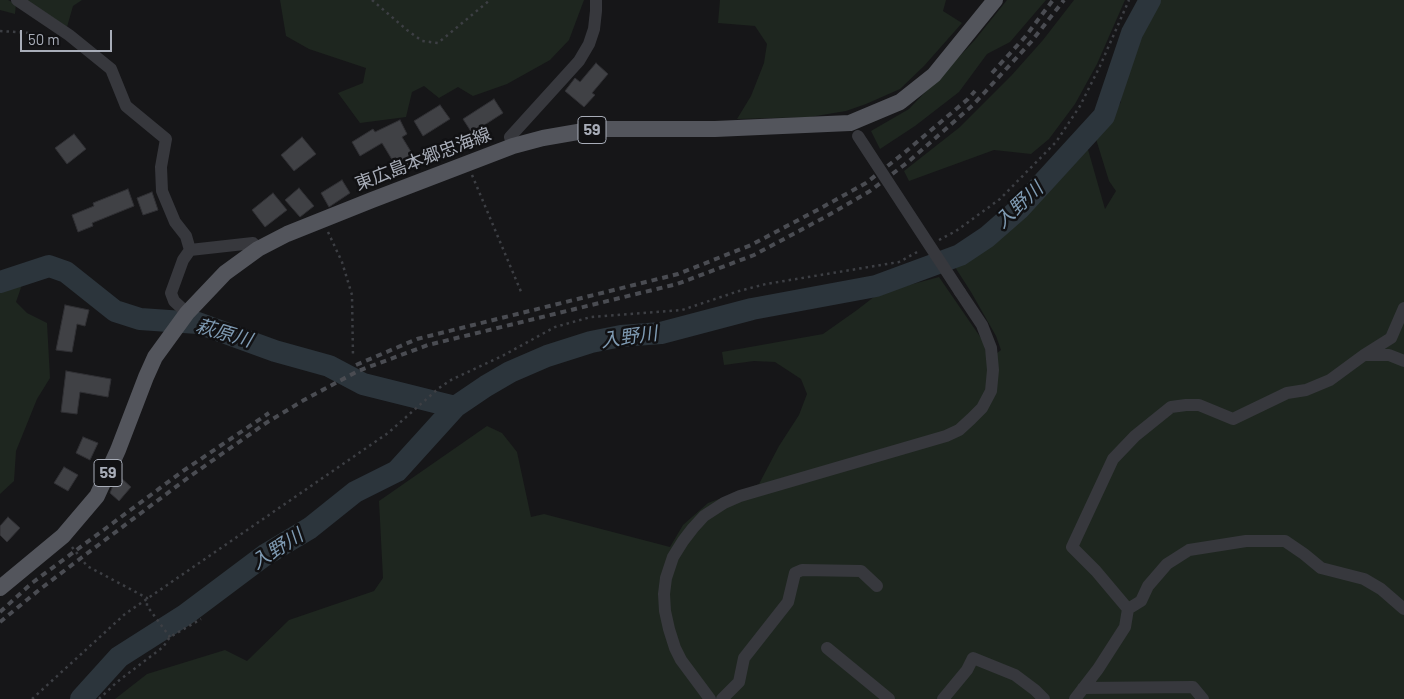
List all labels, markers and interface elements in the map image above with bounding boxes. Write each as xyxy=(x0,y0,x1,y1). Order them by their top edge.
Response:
scale bar xyxy=(22,20,115,52)
text: 50 m xyxy=(28,30,60,48)
road number: 59 xyxy=(578,116,606,144)
street label: 東広島本郷忠海線 xyxy=(352,123,494,195)
water label: 入野川 xyxy=(990,177,1048,233)
water label: 萩原川 xyxy=(193,314,255,352)
water label: 入野川 xyxy=(599,322,659,352)
road number: 59 xyxy=(94,459,122,486)
water label: 入野川 xyxy=(247,524,307,574)

